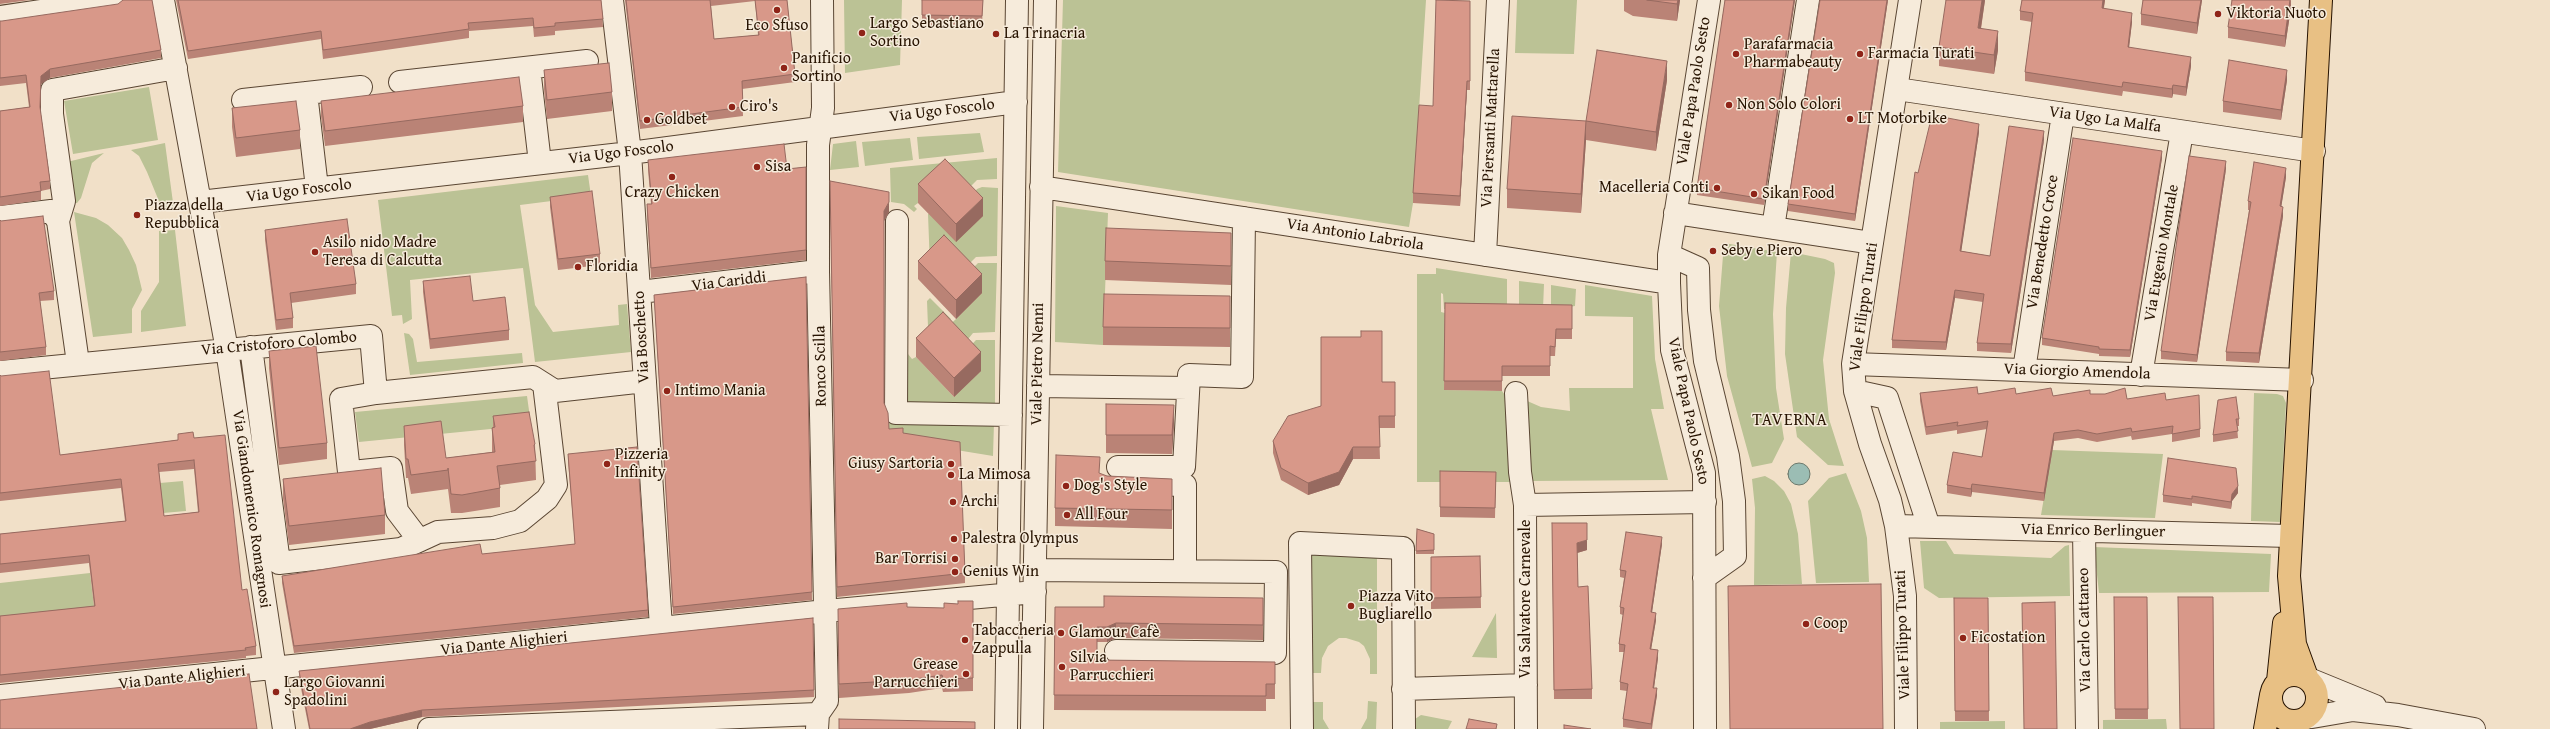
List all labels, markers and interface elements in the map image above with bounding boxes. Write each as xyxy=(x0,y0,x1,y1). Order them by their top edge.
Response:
place label: Viktoria Nuoto xyxy=(2226,4,2326,24)
marker: Eco Sfuso xyxy=(772,5,782,15)
marker: Viktoria Nuoto xyxy=(2213,9,2223,19)
place label: Largo Sebastiano Sortino xyxy=(870,14,984,52)
street label: Viale Papa Paolo Sesto xyxy=(1673,15,1715,167)
place label: Eco Sfuso xyxy=(746,16,808,36)
place label: La Trinacria xyxy=(1004,24,1085,44)
marker: Largo Sebastiano Sortino xyxy=(857,28,867,38)
marker: La Trinacria xyxy=(991,29,1001,39)
place label: Parafarmacia Pharmabeauty xyxy=(1744,35,1842,73)
place label: Farmacia Turati xyxy=(1868,44,1974,64)
street label: Via Piersanti Mattarella xyxy=(1477,48,1505,208)
place label: Panificio Sortino xyxy=(792,49,851,87)
marker: Parafarmacia Pharmabeauty xyxy=(1731,49,1741,59)
marker: Farmacia Turati xyxy=(1855,49,1865,59)
marker: Panificio Sortino xyxy=(779,63,789,73)
street label: Via Ugo Foscolo xyxy=(888,95,996,127)
place label: Non Solo Colori xyxy=(1737,95,1841,115)
place label: Ciro's xyxy=(740,97,778,117)
marker: Non Solo Colori xyxy=(1724,100,1734,110)
marker: Ciro's xyxy=(727,102,737,112)
street label: Via Ugo La Malfa xyxy=(2048,103,2162,137)
place label: LT Motorbike xyxy=(1858,109,1947,129)
place label: Goldbet xyxy=(655,110,707,130)
marker: LT Motorbike xyxy=(1845,114,1855,124)
marker: Goldbet xyxy=(642,115,652,125)
street label: Via Ugo Foscolo xyxy=(567,137,675,169)
place label: Sisa xyxy=(765,157,791,177)
marker: Sisa xyxy=(752,162,762,172)
marker: Crazy Chicken xyxy=(667,172,677,182)
street label: Via Benedetto Croce xyxy=(2023,173,2063,311)
street label: Via Ugo Foscolo xyxy=(245,175,353,207)
place label: Macelleria Conti xyxy=(1599,178,1709,198)
place label: Crazy Chicken xyxy=(625,183,719,203)
marker: Macelleria Conti xyxy=(1712,183,1722,193)
street label: Via Eugenio Montale xyxy=(2140,183,2184,323)
place label: Sikan Food xyxy=(1762,184,1835,204)
marker: Sikan Food xyxy=(1749,189,1759,199)
place label: Piazza della Repubblica xyxy=(145,196,223,234)
marker: Piazza della Repubblica xyxy=(132,210,142,220)
street label: Via Antonio Labriola xyxy=(1285,215,1425,255)
place label: Asilo nido Madre Teresa di Calcutta xyxy=(323,233,442,271)
place label: Seby e Piero xyxy=(1721,241,1802,261)
street label: Viale Filippo Turati xyxy=(1845,241,1883,373)
marker: Seby e Piero xyxy=(1708,246,1718,256)
marker: Asilo nido Madre Teresa di Calcutta xyxy=(310,247,320,257)
place label: Floridia xyxy=(586,257,638,277)
marker: Floridia xyxy=(573,262,583,272)
street label: Via Cariddi xyxy=(691,268,767,296)
street label: Via Boschetto xyxy=(630,290,654,384)
street label: Viale Pietro Nenni xyxy=(1027,302,1049,426)
street label: Ronco Scilla xyxy=(811,325,831,407)
street label: Via Cristoforo Colombo xyxy=(200,328,358,360)
street label: Viale Papa Paolo Sesto xyxy=(1663,336,1713,486)
street label: Via Giorgio Amendola xyxy=(2003,360,2151,384)
place label: Intimo Mania xyxy=(675,381,766,401)
marker: Intimo Mania xyxy=(662,386,672,396)
street label: Via Giandomenico Romagnosi xyxy=(228,409,274,609)
district label: TAVERNA xyxy=(1752,411,1828,431)
place label: Pizzeria Infinity xyxy=(615,445,668,483)
place label: Giusy Sartoria xyxy=(848,454,943,474)
marker: Pizzeria Infinity xyxy=(602,459,612,469)
marker: Giusy Sartoria xyxy=(946,459,956,469)
place label: La Mimosa xyxy=(959,465,1031,485)
marker: La Mimosa xyxy=(946,470,956,480)
place label: Dog's Style xyxy=(1074,476,1147,496)
marker: Dog's Style xyxy=(1061,481,1071,491)
place label: Archi xyxy=(961,492,997,512)
marker: Archi xyxy=(948,497,958,507)
place label: All Four xyxy=(1075,505,1128,525)
marker: All Four xyxy=(1062,510,1072,520)
street label: Via Salvatore Carnevale xyxy=(1516,520,1536,678)
street label: Via Enrico Berlinguer xyxy=(2020,520,2166,542)
place label: Palestra Olympus xyxy=(962,529,1079,549)
marker: Palestra Olympus xyxy=(949,534,959,544)
place label: Bar Torrisi xyxy=(875,549,947,569)
marker: Bar Torrisi xyxy=(950,554,960,564)
place label: Genius Win xyxy=(963,562,1039,582)
marker: Genius Win xyxy=(950,567,960,577)
street label: Via Carlo Cattaneo xyxy=(2074,567,2096,693)
street label: Viale Filippo Turati xyxy=(1891,570,1915,700)
place label: Piazza Vito Bugliarello xyxy=(1359,587,1434,625)
marker: Piazza Vito Bugliarello xyxy=(1346,601,1356,611)
place label: Coop xyxy=(1814,614,1848,634)
marker: Coop xyxy=(1801,619,1811,629)
place label: Tabaccheria Zappulla xyxy=(973,621,1054,659)
place label: Glamour Cafè xyxy=(1069,623,1159,643)
street label: Via Dante Alighieri xyxy=(439,628,569,660)
marker: Glamour Cafè xyxy=(1056,628,1066,638)
place label: Ficostation xyxy=(1971,628,2045,648)
marker: Ficostation xyxy=(1958,633,1968,643)
marker: Tabaccheria Zappulla xyxy=(960,635,970,645)
place label: Silvia Parrucchieri xyxy=(1070,648,1154,686)
place label: Grease Parrucchieri xyxy=(874,655,958,693)
street label: Via Dante Alighieri xyxy=(117,662,247,694)
marker: Silvia Parrucchieri xyxy=(1057,662,1067,672)
marker: Grease Parrucchieri xyxy=(961,669,971,679)
place label: Largo Giovanni Spadolini xyxy=(284,673,385,711)
marker: Largo Giovanni Spadolini xyxy=(271,687,281,697)

